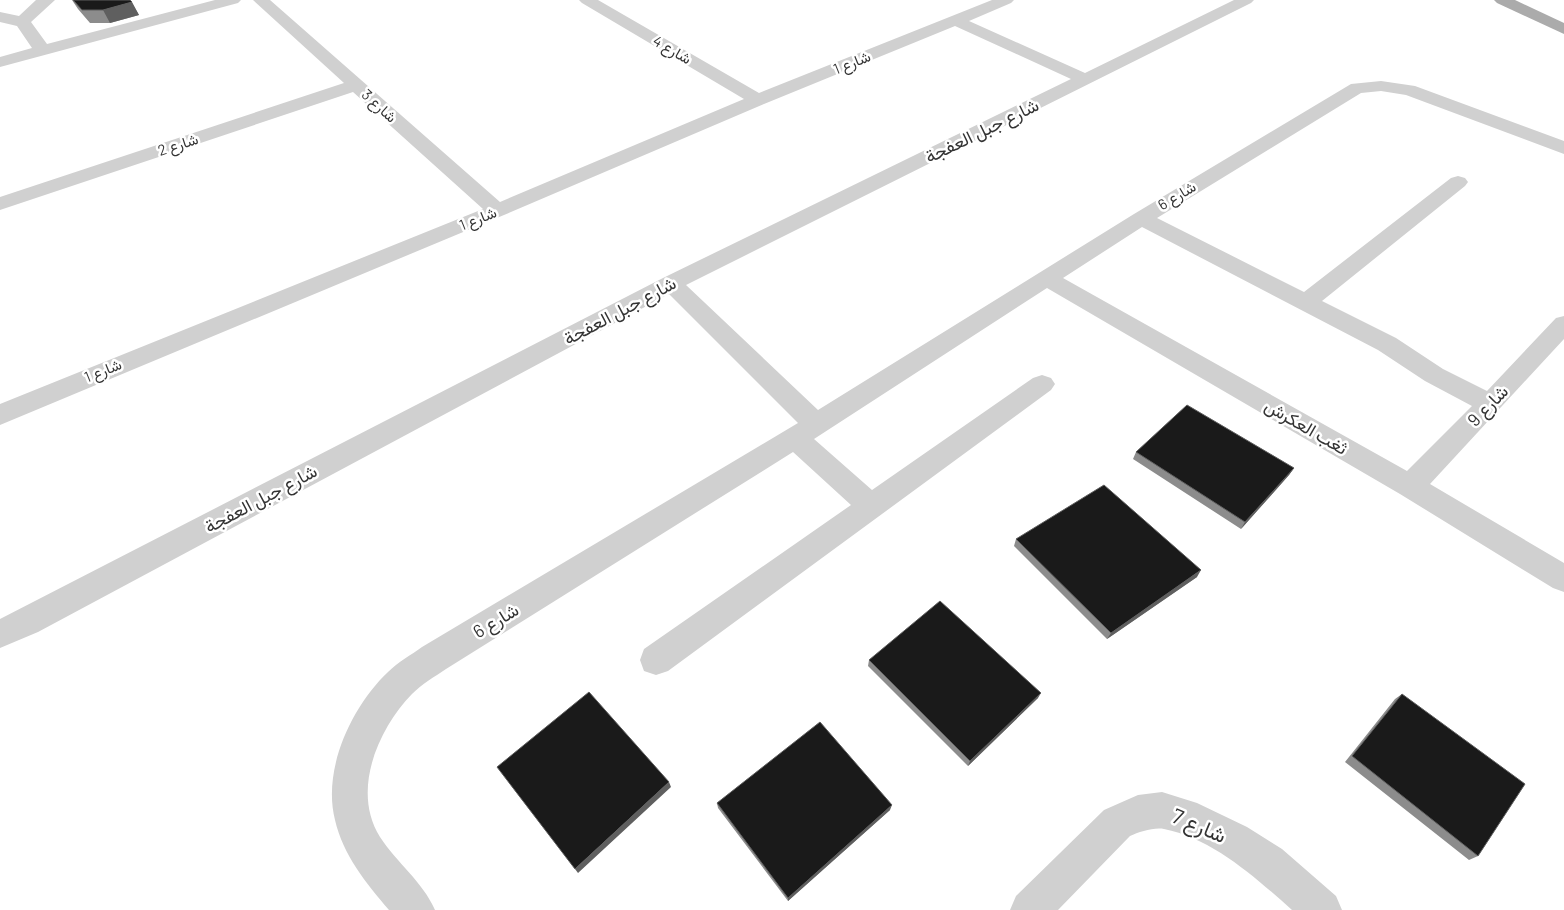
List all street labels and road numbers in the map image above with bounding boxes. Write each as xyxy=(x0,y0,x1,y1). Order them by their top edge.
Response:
street label: شارع 4 xyxy=(649,31,695,70)
street label: شارع 1 xyxy=(830,46,874,80)
street label: شارع 3 xyxy=(356,85,401,128)
street label: شارع جبل العفجة xyxy=(921,93,1043,169)
street label: شارع 2 xyxy=(155,129,201,162)
street label: شارع 6 xyxy=(1154,177,1200,216)
street label: شارع 1 xyxy=(456,202,500,236)
street label: شارع جبل العفجة xyxy=(560,271,680,351)
street label: شارع 1 xyxy=(81,354,125,388)
street label: شارع 9 xyxy=(1462,380,1514,432)
street label: ثغب العكرش xyxy=(1261,394,1352,459)
street label: شارع جبل العفجة xyxy=(201,459,321,539)
street label: شارع 6 xyxy=(469,598,523,644)
street label: شارع 7 xyxy=(1168,802,1230,850)

